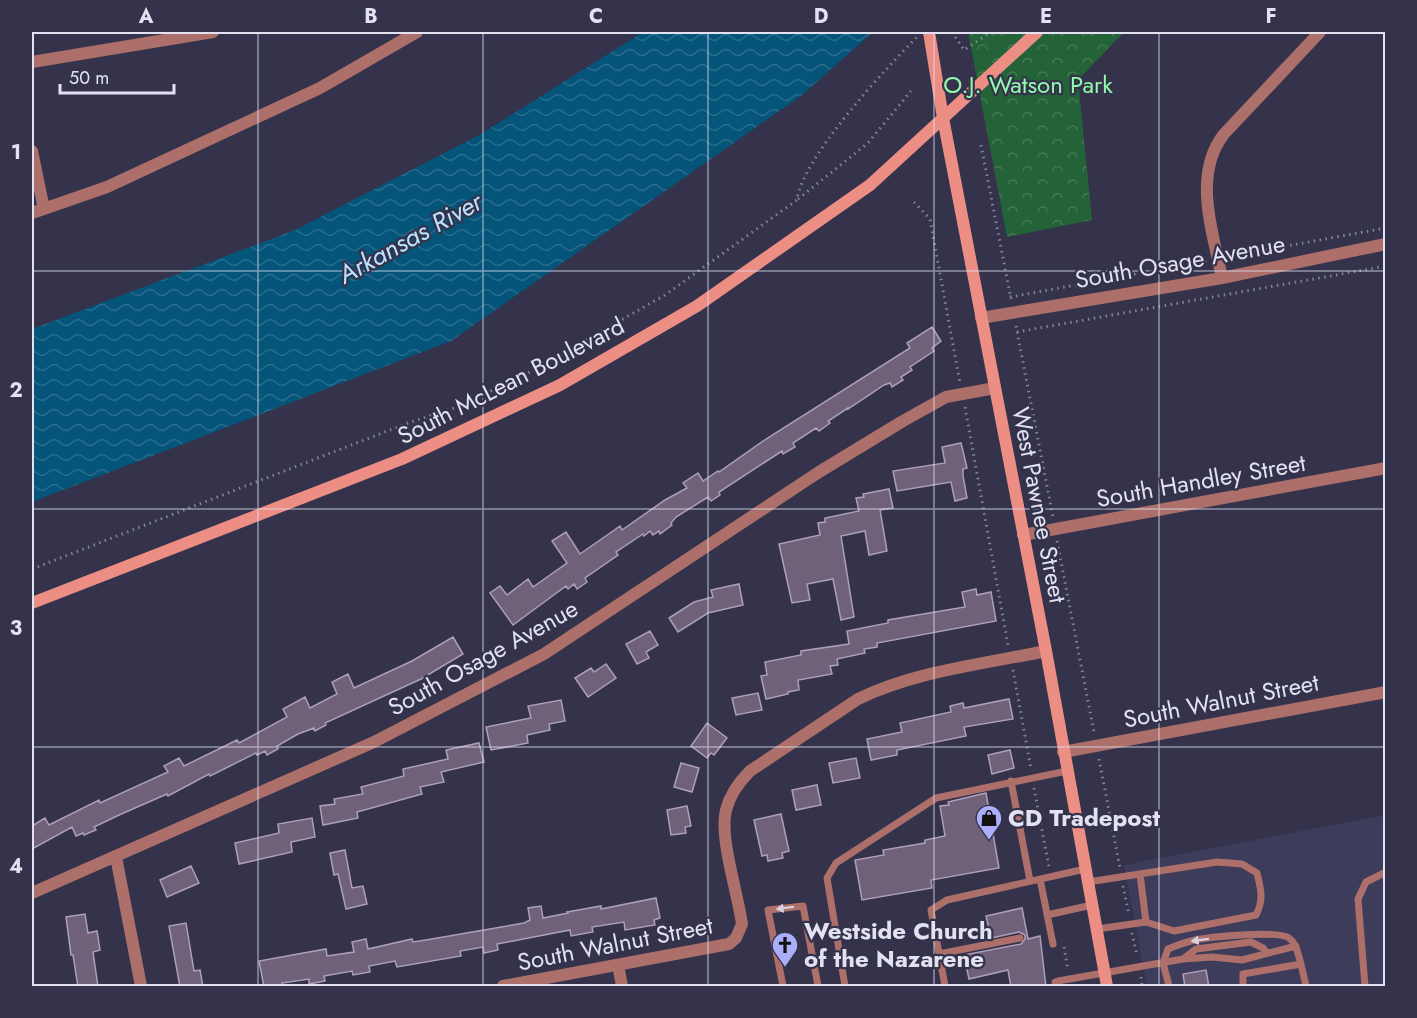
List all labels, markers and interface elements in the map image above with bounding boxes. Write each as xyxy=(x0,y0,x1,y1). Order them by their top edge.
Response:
text: A xyxy=(138,2,154,31)
text: B xyxy=(364,2,378,31)
text: C xyxy=(589,2,603,31)
text: D xyxy=(814,2,828,31)
text: E xyxy=(1040,2,1052,31)
text: F xyxy=(1265,2,1277,31)
scale bar xyxy=(60,57,174,95)
text: 50 m xyxy=(69,65,109,91)
park label: O.J. Watson Park xyxy=(943,67,1113,102)
text: 1 xyxy=(11,138,21,167)
water label: Arkansas River xyxy=(330,182,490,294)
street label: South Osage Avenue xyxy=(1072,226,1288,297)
street label: South McLean Boulevard xyxy=(391,308,630,453)
text: 2 xyxy=(9,376,23,405)
street label: West Pawnee Street xyxy=(1003,404,1076,606)
street label: South Handley Street xyxy=(1094,445,1309,516)
street label: South Osage Avenue xyxy=(381,591,584,724)
text: 3 xyxy=(10,614,22,643)
street label: South Walnut Street xyxy=(1120,664,1322,737)
place label: CD Tradepost xyxy=(1008,800,1160,835)
shop icon: CD Tradepost xyxy=(974,803,1004,841)
text: 4 xyxy=(9,852,23,881)
one-way arrow xyxy=(775,903,794,912)
street label: South Walnut Street xyxy=(514,907,716,980)
place label: Westside Church of the Nazarene xyxy=(804,913,993,976)
church icon: Westside Church of the Nazarene xyxy=(770,930,800,968)
one-way arrow xyxy=(1190,935,1209,944)

